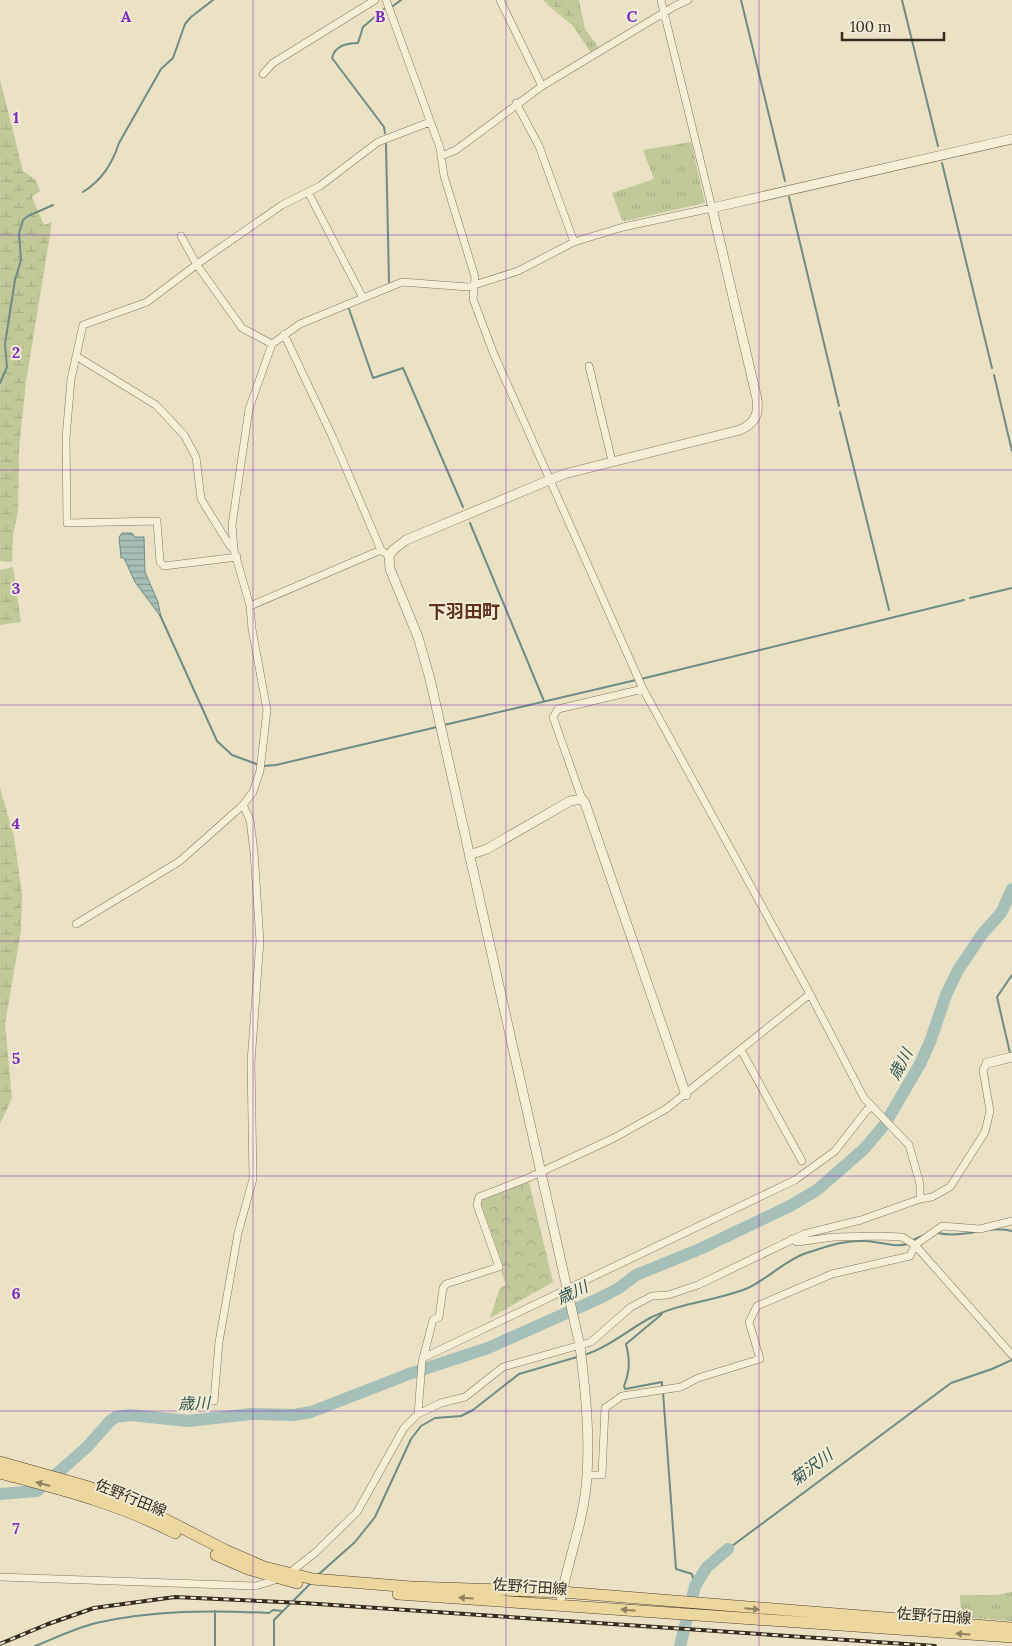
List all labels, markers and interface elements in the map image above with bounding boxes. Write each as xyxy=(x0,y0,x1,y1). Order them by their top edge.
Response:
text: A xyxy=(121,6,132,26)
text: B xyxy=(375,6,386,26)
text: C xyxy=(626,6,638,26)
scale bar xyxy=(842,10,944,42)
text: 100 m xyxy=(850,17,891,36)
text: 1 xyxy=(13,107,19,127)
text: 2 xyxy=(12,342,20,362)
text: 3 xyxy=(12,578,21,598)
district label: 下羽田町 xyxy=(428,600,500,623)
text: 4 xyxy=(12,813,21,833)
water label: 歳川 xyxy=(884,1043,917,1083)
text: 5 xyxy=(12,1048,21,1068)
water label: 歳川 xyxy=(553,1275,593,1308)
text: 6 xyxy=(11,1283,21,1303)
water label: 歳川 xyxy=(178,1392,212,1414)
water label: 菊沢川 xyxy=(786,1443,838,1489)
street label: 佐野行田線 xyxy=(93,1475,170,1520)
one-way arrow xyxy=(35,1480,50,1488)
text: 7 xyxy=(12,1518,20,1538)
street label: 佐野行田線 xyxy=(492,1574,568,1599)
one-way arrow xyxy=(457,1594,473,1602)
street label: 佐野行田線 xyxy=(896,1603,972,1628)
one-way arrow xyxy=(744,1605,760,1613)
one-way arrow xyxy=(619,1606,635,1614)
one-way arrow xyxy=(955,1629,971,1637)

